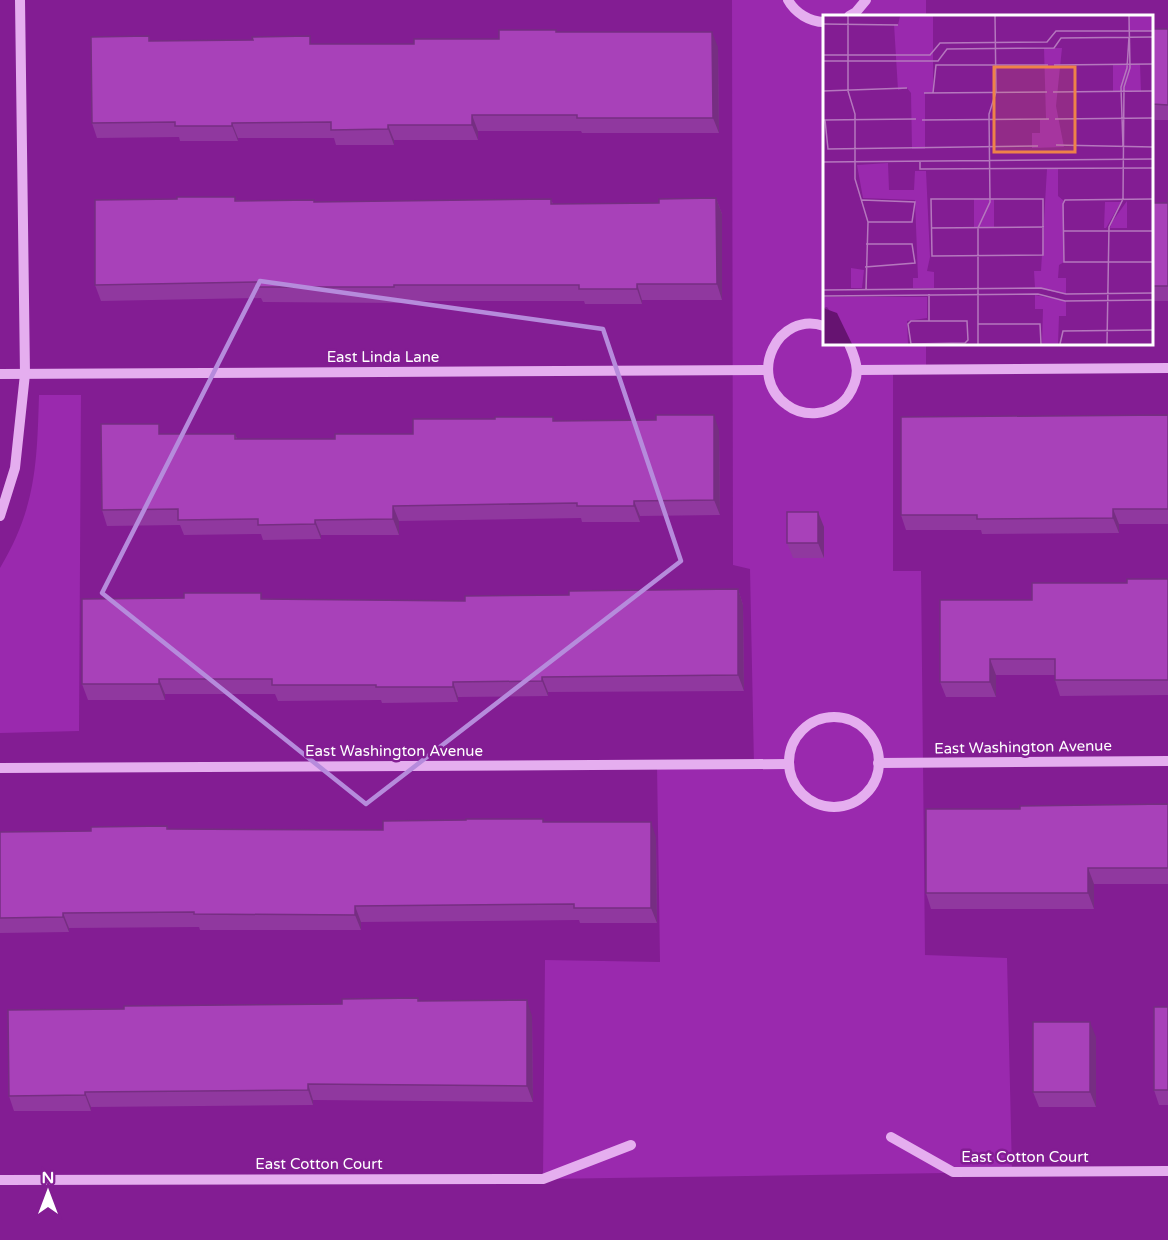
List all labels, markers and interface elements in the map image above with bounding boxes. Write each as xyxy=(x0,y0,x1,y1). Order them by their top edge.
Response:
inset map xyxy=(823,15,1153,345)
street label: East Linda Lane xyxy=(327,348,439,366)
street label: East Washington Avenue xyxy=(934,736,1112,758)
street label: East Washington Avenue xyxy=(305,742,483,760)
street label: East Cotton Court xyxy=(961,1148,1089,1166)
street label: East Cotton Court xyxy=(255,1155,383,1173)
north arrow xyxy=(18,1162,78,1222)
text: N xyxy=(42,1168,54,1188)

